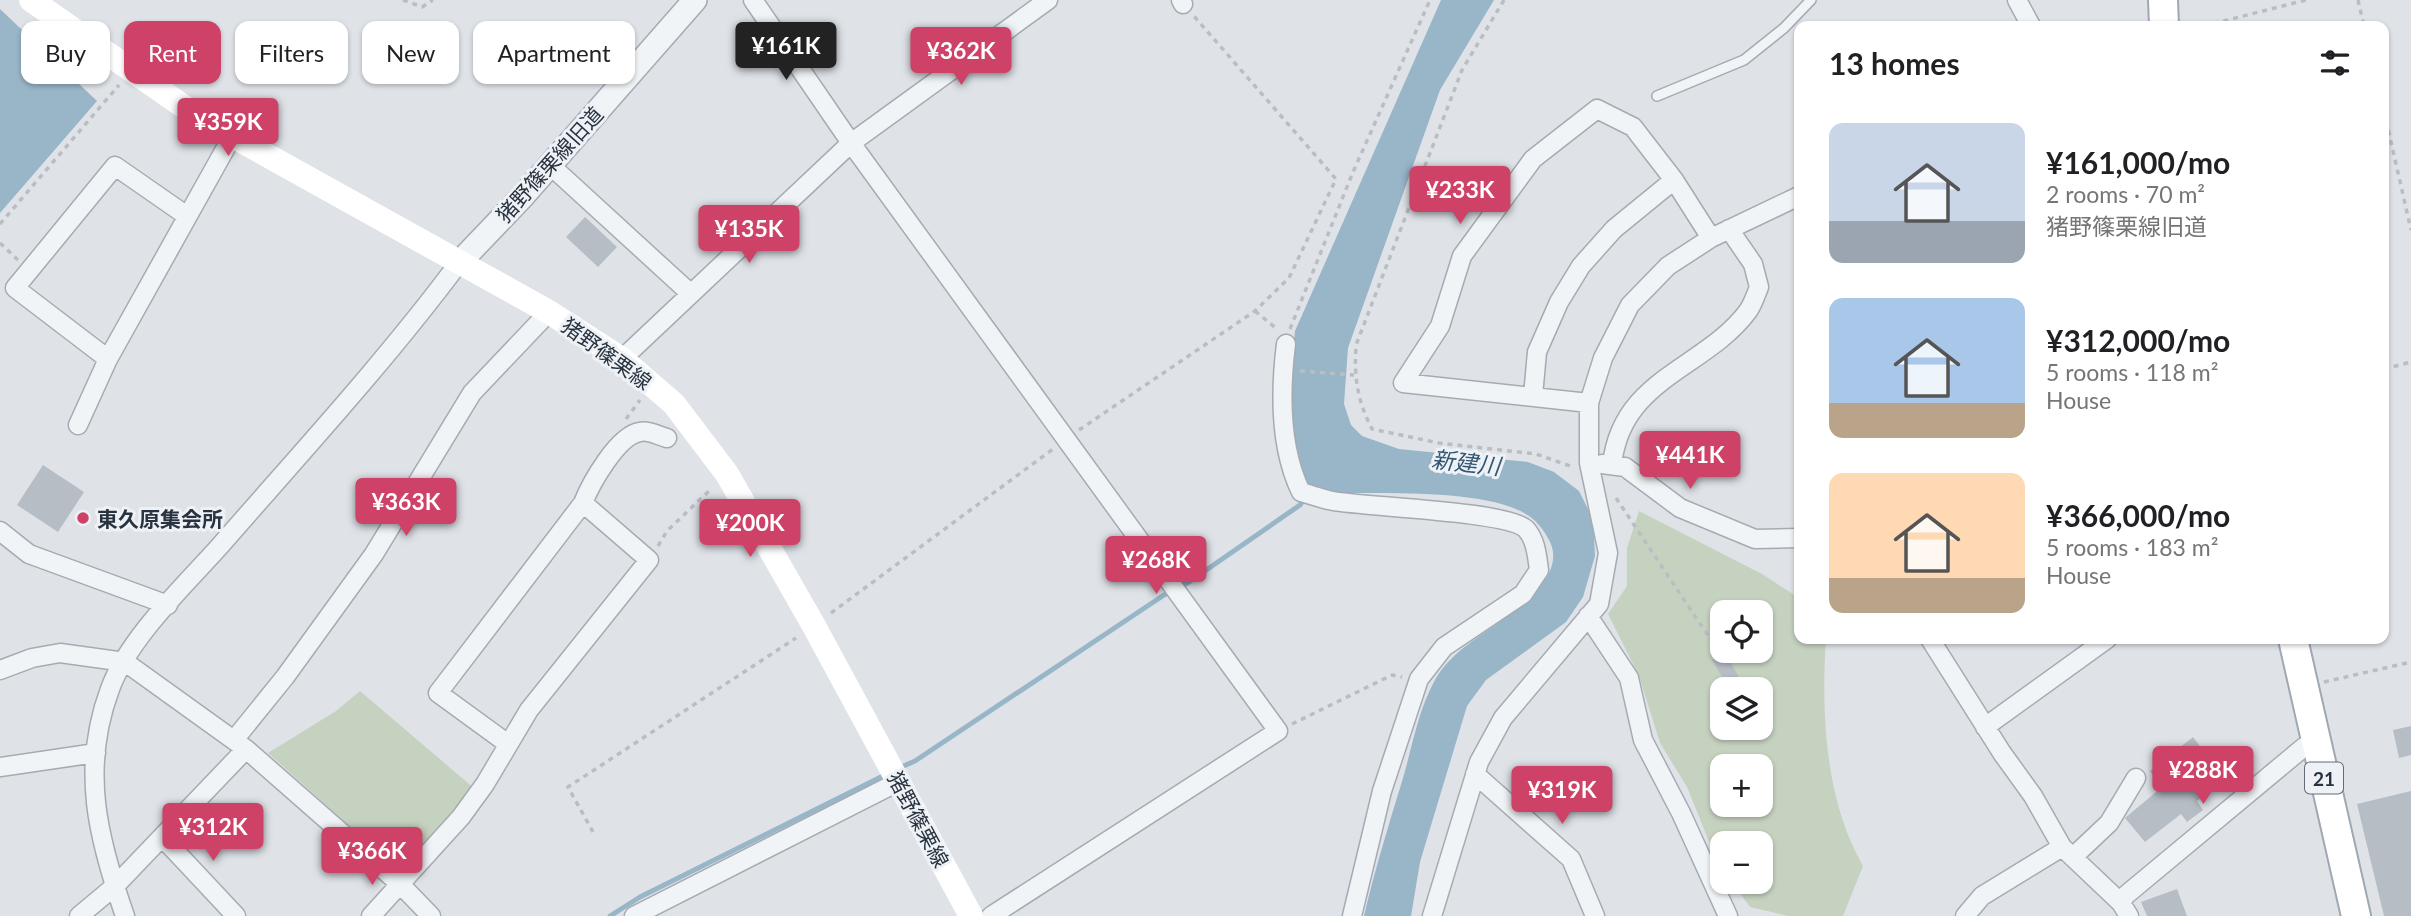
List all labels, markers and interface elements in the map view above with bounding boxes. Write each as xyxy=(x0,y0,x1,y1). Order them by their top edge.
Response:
chip: Buy xyxy=(21,21,110,84)
chip: Rent xyxy=(124,21,221,84)
chip: Filters xyxy=(235,21,348,84)
chip: New xyxy=(362,21,459,84)
chip: Apartment xyxy=(473,21,635,84)
pin: ¥161K xyxy=(737,22,835,82)
pin: ¥362K xyxy=(912,28,1010,87)
text: ¥161K xyxy=(751,31,821,59)
text: ¥362K xyxy=(926,36,996,64)
icon: filters xyxy=(2316,44,2354,82)
text: 13 homes xyxy=(1829,45,1960,81)
pin: ¥359K xyxy=(179,99,277,158)
street label: 猪野篠栗線旧道 xyxy=(491,101,607,227)
text: ¥359K xyxy=(193,107,263,135)
text: ¥161,000/mo xyxy=(2046,144,2230,180)
icon: home xyxy=(1885,151,1969,235)
pin: ¥233K xyxy=(1411,166,1509,226)
text: ¥233K xyxy=(1425,175,1495,203)
text: 2 rooms · 70 m² xyxy=(2046,180,2205,208)
pin: ¥135K xyxy=(700,205,798,265)
text: 猪野篠栗線旧道 xyxy=(2046,212,2207,240)
text: ¥135K xyxy=(714,214,784,242)
street label: 猪野篠栗線 xyxy=(557,312,657,394)
text: ¥312,000/mo xyxy=(2046,322,2230,358)
icon: home xyxy=(1885,326,1969,410)
text: 5 rooms · 118 m² xyxy=(2046,358,2218,386)
text: House xyxy=(2046,386,2111,414)
pin: ¥441K xyxy=(1641,432,1739,491)
text: ¥441K xyxy=(1655,440,1725,468)
water label: 新建川 xyxy=(1430,444,1505,480)
pin: ¥363K xyxy=(357,478,455,538)
text: ¥363K xyxy=(371,487,441,515)
text: ¥366,000/mo xyxy=(2046,497,2230,533)
pin: ¥200K xyxy=(701,500,799,559)
icon: home xyxy=(1885,501,1969,585)
place label: 東久原集会所 xyxy=(97,506,223,531)
text: ¥200K xyxy=(715,508,785,536)
marker: 東久原集会所 xyxy=(75,510,91,526)
text: 5 rooms · 183 m² xyxy=(2046,533,2218,561)
pin: ¥268K xyxy=(1107,536,1205,596)
text: ¥268K xyxy=(1121,545,1191,573)
text: House xyxy=(2046,561,2111,589)
map controls xyxy=(1710,600,1773,894)
button: locate xyxy=(1710,600,1773,663)
button: layers xyxy=(1710,677,1773,740)
pin: ¥288K xyxy=(2154,746,2252,806)
button: + xyxy=(1710,754,1773,817)
text: ¥288K xyxy=(2168,755,2238,783)
road number: 21 xyxy=(2305,762,2343,793)
pin: ¥319K xyxy=(1513,766,1611,826)
street label: 猪野篠栗線 xyxy=(883,767,955,871)
text: ¥319K xyxy=(1527,775,1597,803)
pin: ¥312K xyxy=(164,804,262,863)
text: ¥312K xyxy=(178,812,248,840)
pin: ¥366K xyxy=(323,828,421,887)
button: − xyxy=(1710,831,1773,894)
text: ¥366K xyxy=(337,836,407,864)

